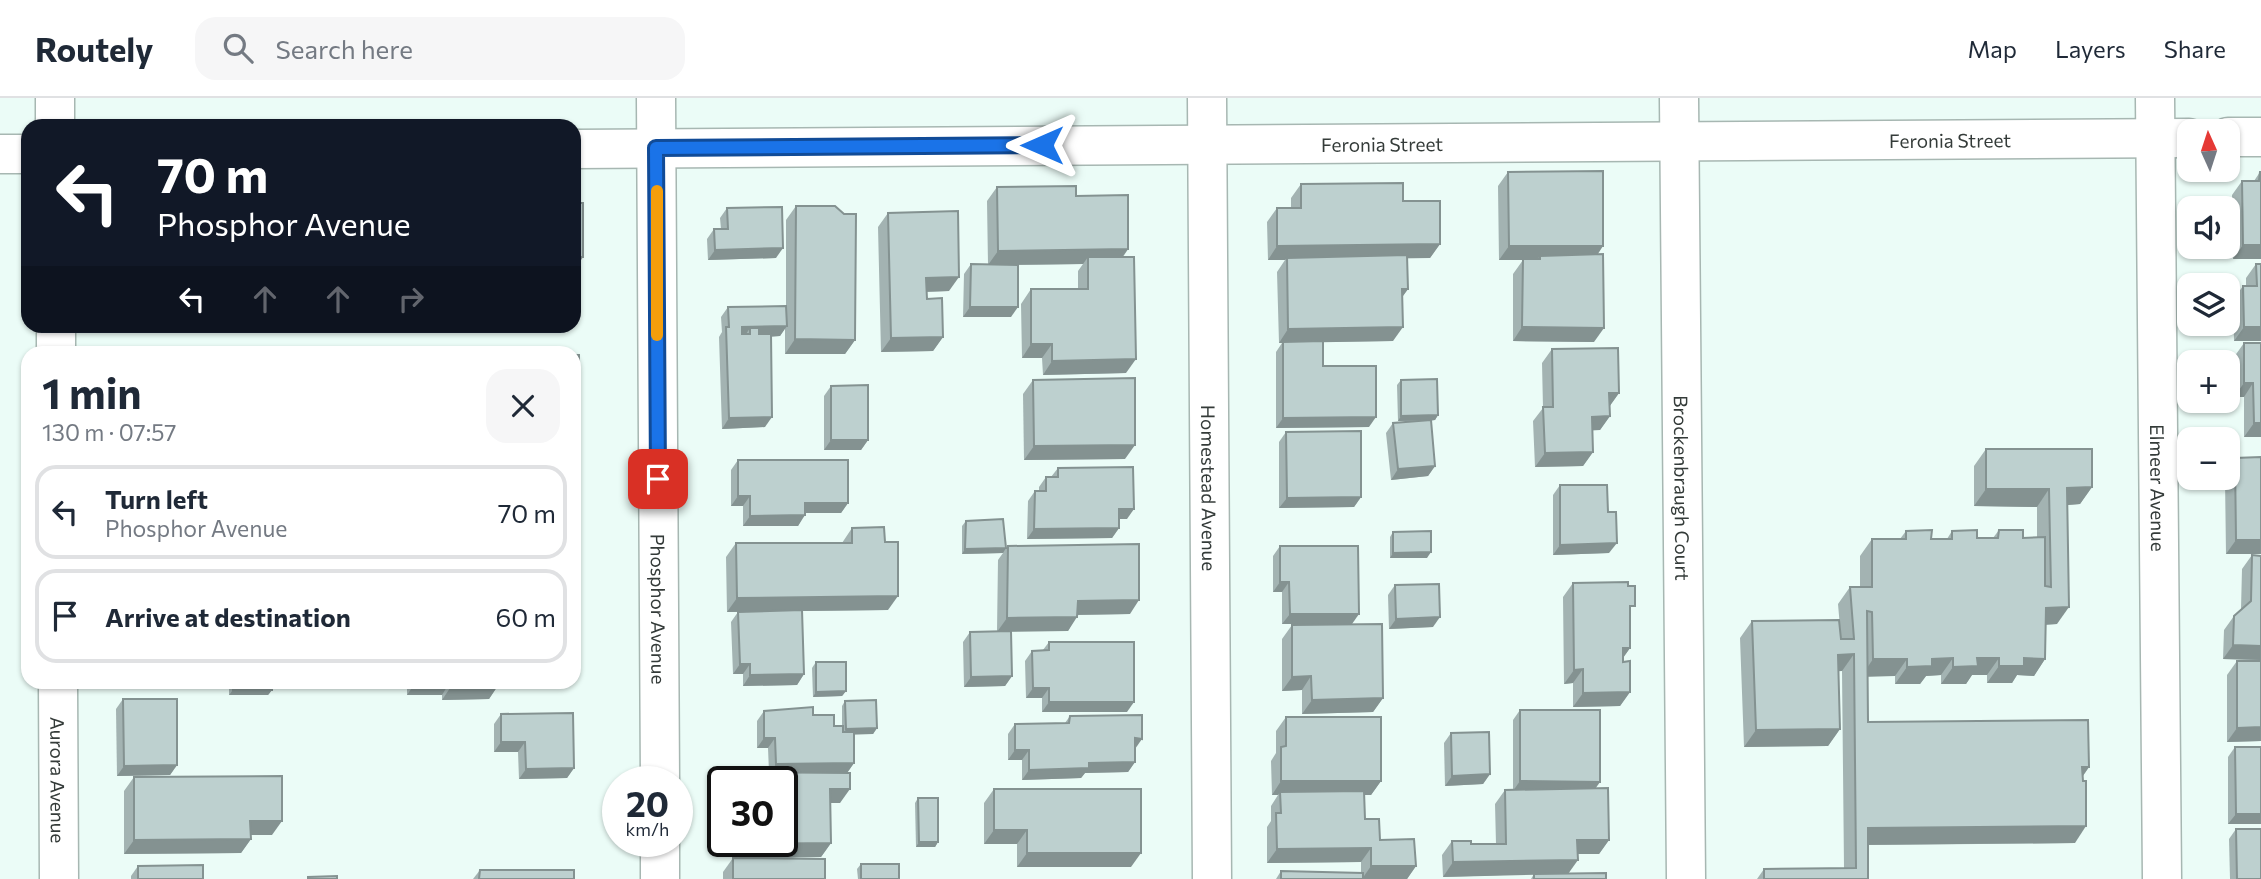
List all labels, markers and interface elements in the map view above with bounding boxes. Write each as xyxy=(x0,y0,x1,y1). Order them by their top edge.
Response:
search box xyxy=(195,17,685,80)
text: Routely xyxy=(35,28,153,69)
icon: search xyxy=(219,29,257,67)
text: Search here xyxy=(275,33,413,64)
text: Map xyxy=(1968,34,2017,63)
text: Layers xyxy=(2055,34,2126,63)
text: Share xyxy=(2164,34,2226,63)
position arrow xyxy=(1005,108,1079,182)
north arrow xyxy=(2177,119,2240,182)
map controls xyxy=(2177,119,2240,490)
street label: Feronia Street xyxy=(1889,128,2011,152)
street label: Feronia Street xyxy=(1321,132,1443,155)
text: 70 m xyxy=(157,143,268,203)
icon: left xyxy=(42,147,133,238)
button: sound xyxy=(2177,196,2240,259)
text: Phosphor Avenue xyxy=(157,203,411,243)
button: layers xyxy=(2177,273,2240,336)
icon: left xyxy=(173,280,211,318)
icon: ahead xyxy=(246,280,284,318)
icon: ahead xyxy=(319,280,357,318)
icon: right xyxy=(392,280,430,318)
button: + xyxy=(2177,350,2240,413)
text: 1 min xyxy=(42,366,142,418)
button: close xyxy=(486,369,560,443)
street label: Brockenbraugh Court xyxy=(1670,395,1695,581)
street label: Homestead Avenue xyxy=(1197,405,1222,571)
text: 130 m · 07:57 xyxy=(42,418,177,446)
street label: Elmeer Avenue xyxy=(2146,424,2171,552)
button: − xyxy=(2177,427,2240,490)
pin xyxy=(628,449,688,509)
icon: arrive xyxy=(639,460,677,498)
text: Turn left xyxy=(105,483,208,514)
icon: left xyxy=(46,493,84,531)
text: 70 m xyxy=(498,497,556,528)
text: Phosphor Avenue xyxy=(105,514,287,542)
street label: Phosphor Avenue xyxy=(647,534,671,684)
icon: arrive xyxy=(46,597,84,635)
text: Arrive at destination xyxy=(105,601,351,632)
text: 60 m xyxy=(496,601,556,632)
street label: Aurora Avenue xyxy=(47,717,70,843)
speed limit sign: 30 xyxy=(707,766,798,857)
text: 20 xyxy=(626,781,669,824)
text: km/h xyxy=(626,818,669,840)

